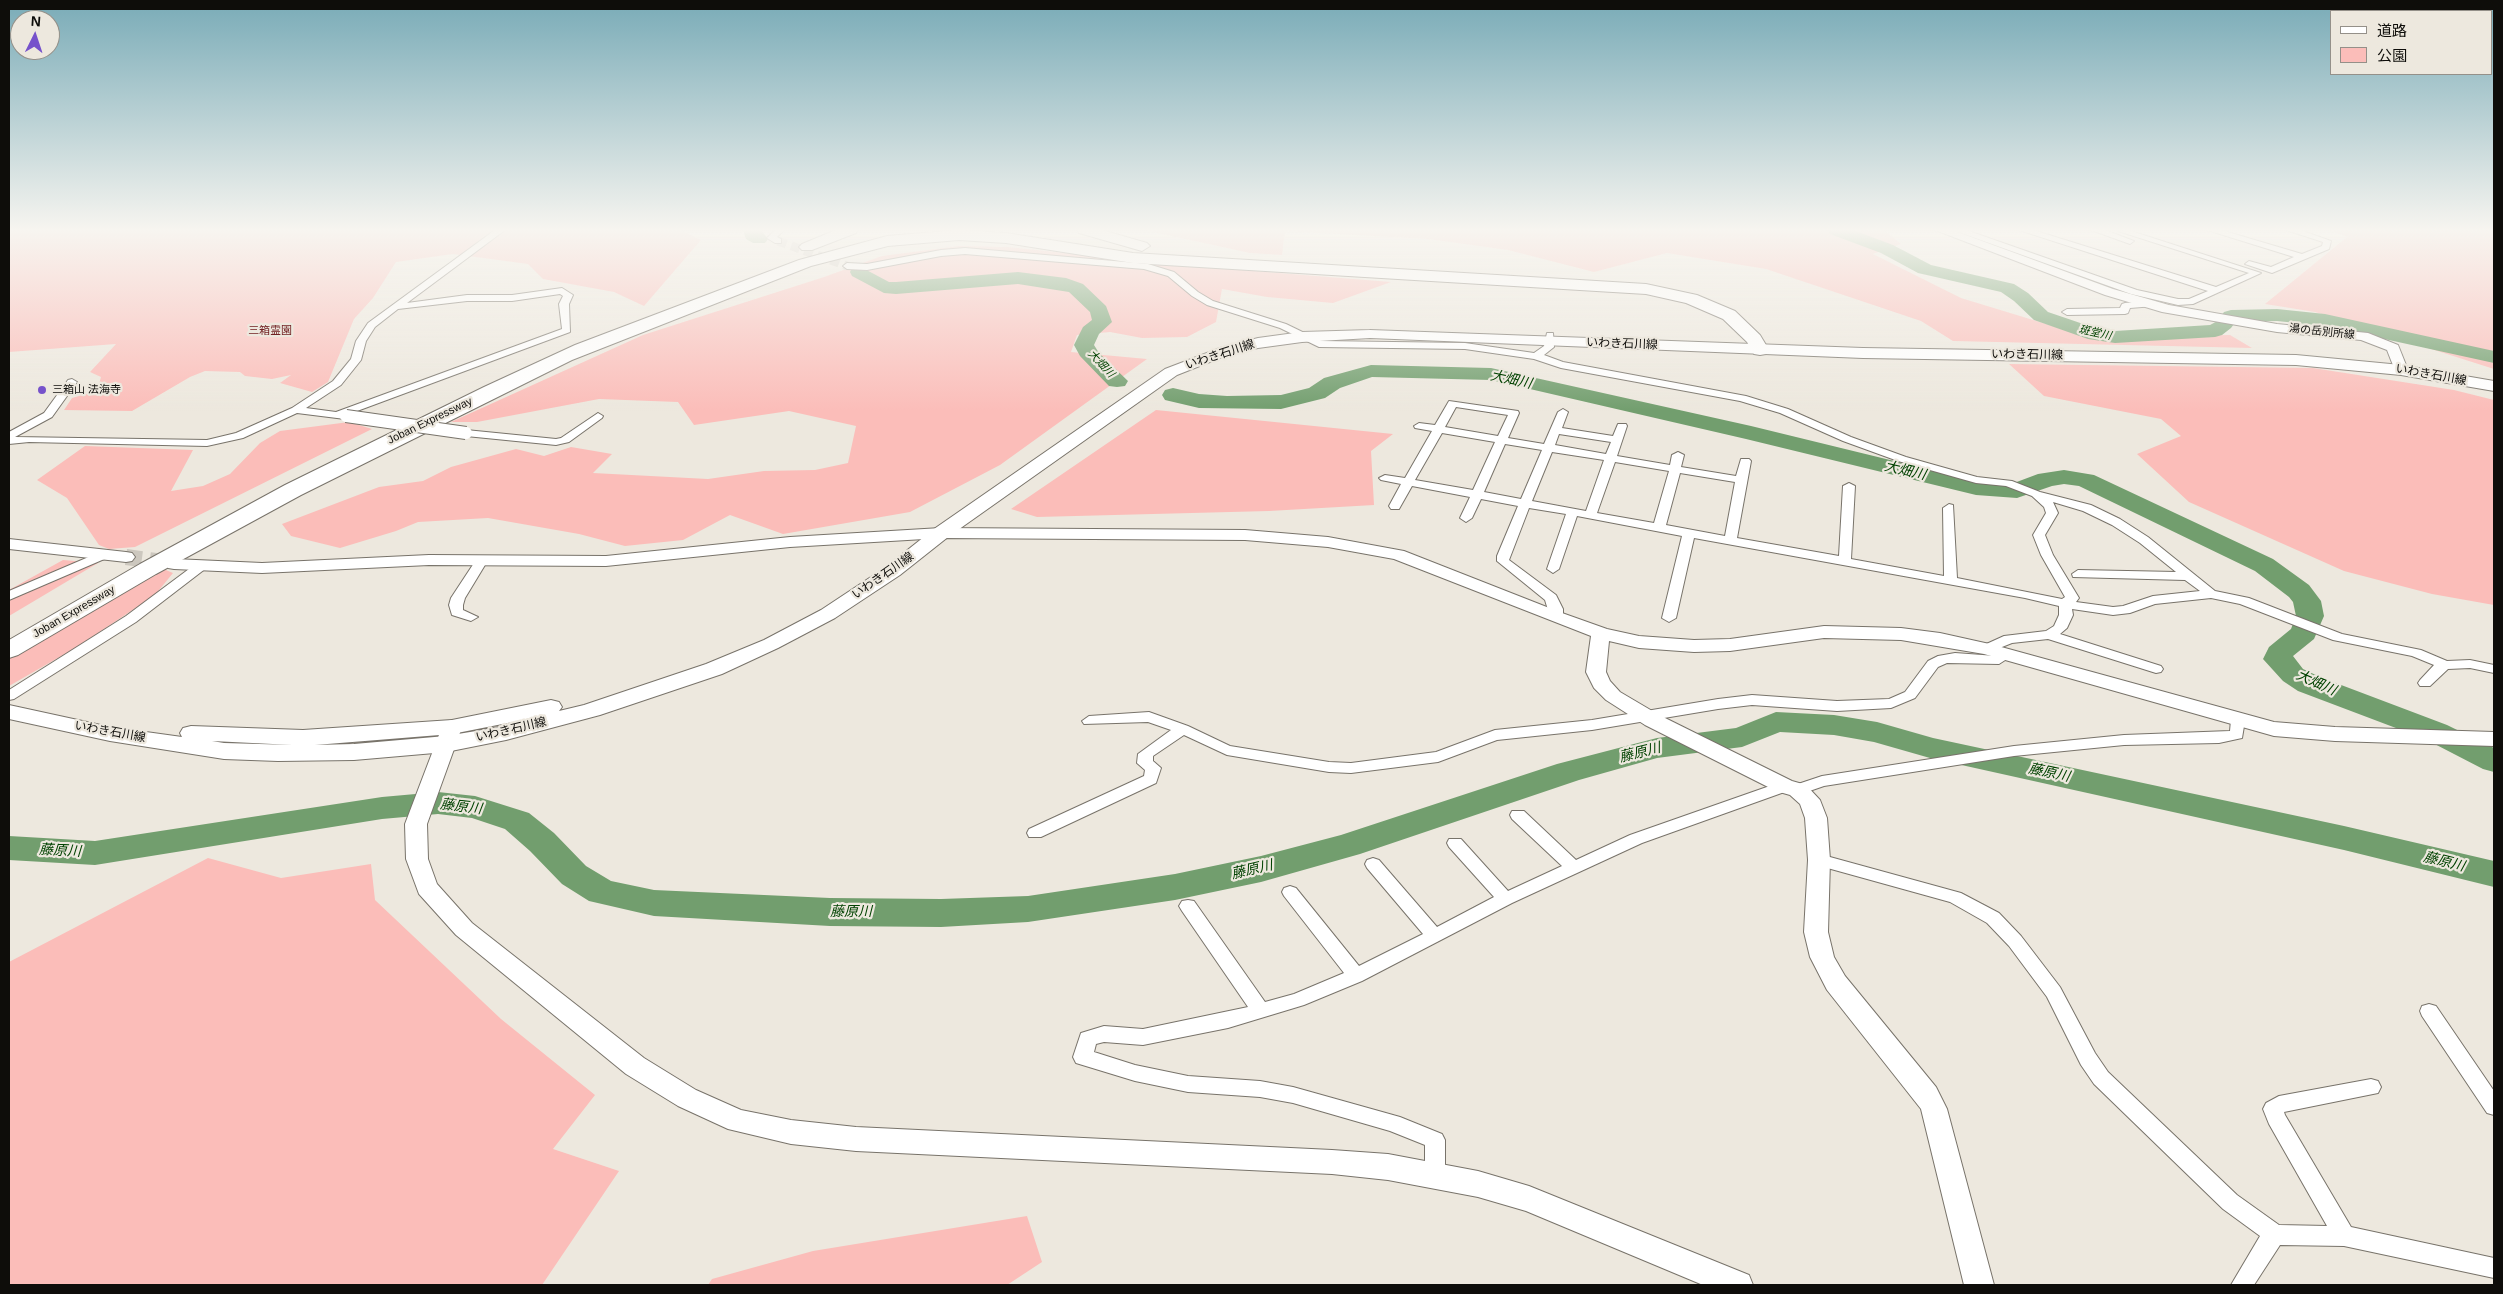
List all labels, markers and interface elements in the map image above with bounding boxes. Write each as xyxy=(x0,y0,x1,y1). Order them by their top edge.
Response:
north arrow xyxy=(10,10,60,60)
legend xyxy=(2330,10,2493,75)
text: N xyxy=(30,13,42,29)
text: 道路 xyxy=(2377,22,2407,39)
text: 公園 xyxy=(2377,47,2407,64)
street label: 湯の岳別所線 xyxy=(2288,322,2356,342)
water label: 斑堂川 xyxy=(2077,323,2113,343)
park label: 三箱霊園 xyxy=(248,324,292,338)
street label: いわき石川線 xyxy=(1586,336,1658,352)
street label: いわき石川線 xyxy=(1184,337,1256,373)
water label: 大畑川 xyxy=(1085,347,1117,381)
street label: いわき石川線 xyxy=(1991,347,2063,363)
street label: いわき石川線 xyxy=(2394,362,2468,388)
water label: 大畑川 xyxy=(1489,367,1533,393)
place label: 三箱山 法海寺 xyxy=(52,383,121,397)
marker: 三箱山 法海寺 xyxy=(36,384,48,396)
street label: Joban Expressway xyxy=(386,395,474,447)
water label: 大畑川 xyxy=(1883,458,1927,484)
street label: いわき石川線 xyxy=(849,549,917,603)
street label: Joban Expressway xyxy=(31,583,117,641)
water label: 大畑川 xyxy=(2293,667,2339,699)
street label: いわき石川線 xyxy=(474,715,548,745)
street label: いわき石川線 xyxy=(73,719,147,745)
water label: 藤原川 xyxy=(1618,740,1662,766)
water label: 藤原川 xyxy=(2027,760,2071,786)
water label: 藤原川 xyxy=(439,796,483,818)
water label: 藤原川 xyxy=(39,842,81,860)
water label: 藤原川 xyxy=(2422,849,2466,875)
water label: 藤原川 xyxy=(1230,857,1274,883)
water label: 藤原川 xyxy=(830,904,872,920)

